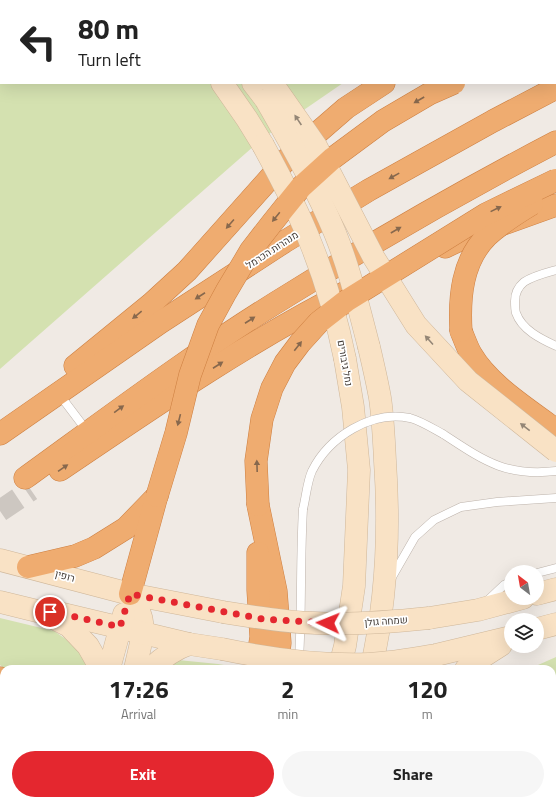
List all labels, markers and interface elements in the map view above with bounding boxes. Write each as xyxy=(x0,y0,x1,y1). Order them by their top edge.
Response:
text: 80 m xyxy=(78,7,139,50)
icon: left xyxy=(12,16,64,68)
text: Turn left xyxy=(78,46,141,73)
one-way arrow xyxy=(413,96,425,103)
one-way arrow xyxy=(294,115,302,126)
one-way arrow xyxy=(388,172,400,179)
one-way arrow xyxy=(490,206,502,212)
one-way arrow xyxy=(272,212,281,222)
one-way arrow xyxy=(225,219,234,230)
street label: מנהרות הכרמל xyxy=(243,227,301,273)
one-way arrow xyxy=(390,227,402,234)
one-way arrow xyxy=(195,292,206,300)
one-way arrow xyxy=(131,311,142,320)
one-way arrow xyxy=(244,316,255,324)
one-way arrow xyxy=(424,335,433,345)
street label: נחל גיבורים xyxy=(334,339,356,387)
one-way arrow xyxy=(293,340,302,351)
one-way arrow xyxy=(213,361,223,369)
one-way arrow xyxy=(114,405,125,413)
one-way arrow xyxy=(175,414,181,427)
one-way arrow xyxy=(520,422,531,431)
one-way arrow xyxy=(253,460,260,472)
one-way arrow xyxy=(58,464,68,472)
north arrow xyxy=(504,565,544,605)
map controls xyxy=(504,565,544,653)
street label: רופין xyxy=(53,566,77,586)
pin xyxy=(33,595,67,629)
icon: arrive xyxy=(39,601,61,623)
position arrow xyxy=(307,602,349,644)
street label: שמחה גולן xyxy=(364,612,408,630)
button: layers xyxy=(504,613,544,653)
text: 17:26 xyxy=(109,671,169,707)
text: 2 xyxy=(281,671,295,707)
text: 120 xyxy=(407,671,447,707)
text: Arrival xyxy=(121,704,156,724)
text: min xyxy=(277,704,298,724)
text: m xyxy=(422,704,433,724)
button: Exit xyxy=(12,751,274,797)
button: Share xyxy=(282,751,544,797)

